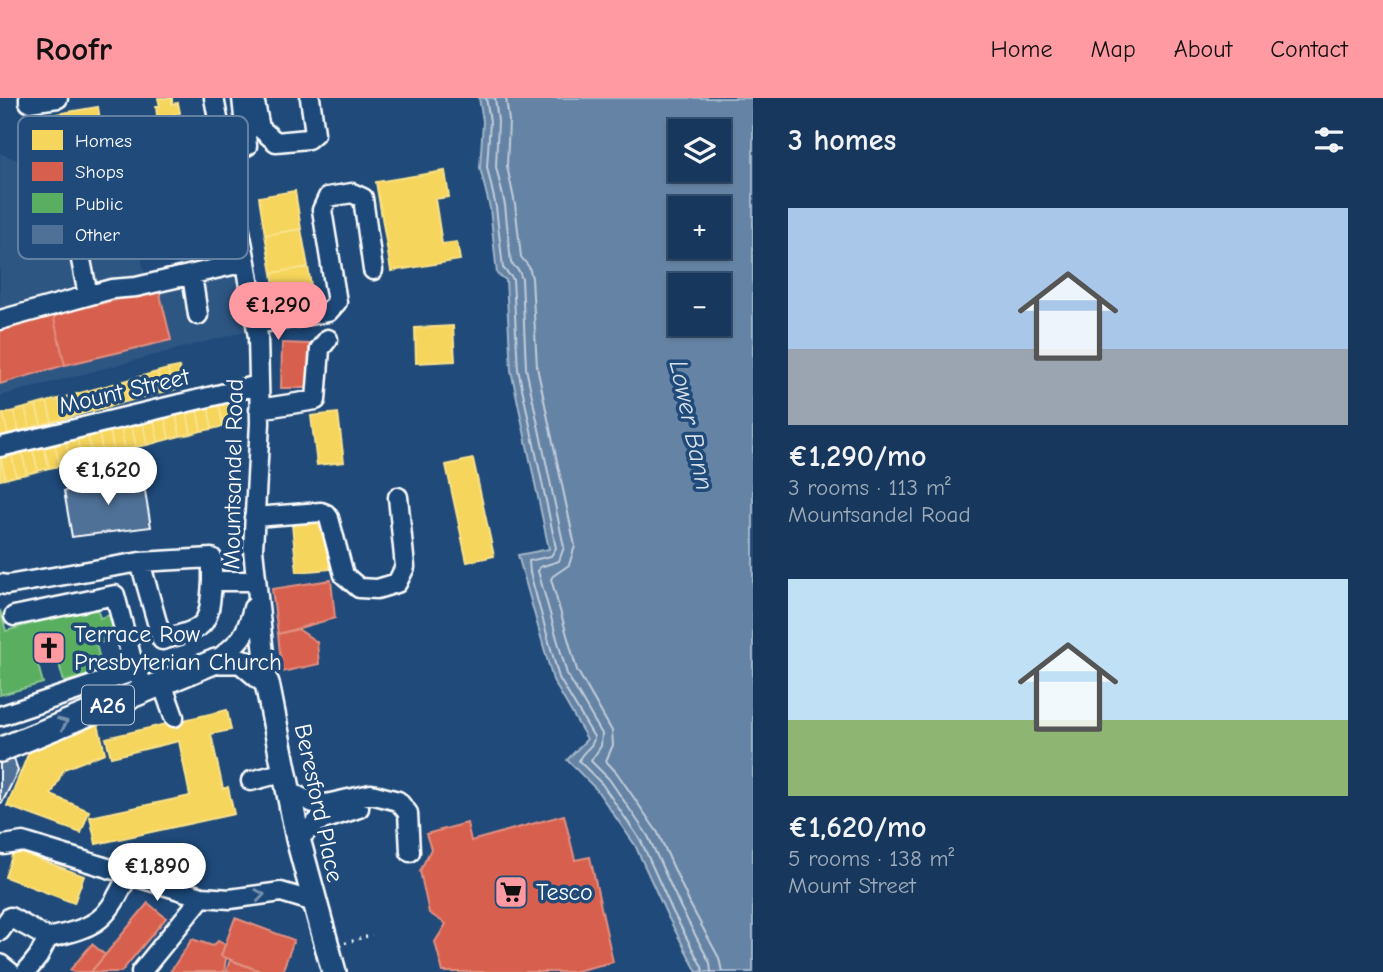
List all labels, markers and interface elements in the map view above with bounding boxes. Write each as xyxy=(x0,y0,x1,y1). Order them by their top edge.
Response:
text: Roofr xyxy=(35,30,112,68)
text: Home xyxy=(991,35,1052,63)
text: Map xyxy=(1090,35,1136,63)
text: About xyxy=(1174,35,1232,63)
text: Contact xyxy=(1270,35,1348,63)
legend xyxy=(18,116,248,259)
map controls xyxy=(668,119,731,336)
button: layers xyxy=(668,119,731,182)
icon: filters xyxy=(1310,121,1348,159)
text: 3 homes xyxy=(788,123,896,158)
text: Homes xyxy=(75,130,132,152)
text: Shops xyxy=(75,161,124,183)
text: Public xyxy=(75,193,123,215)
button: + xyxy=(668,196,731,259)
text: Other xyxy=(75,224,120,246)
icon: home xyxy=(1005,253,1131,379)
button: − xyxy=(668,273,731,336)
pin: €1,290 xyxy=(221,282,335,342)
text: €1,290 xyxy=(245,291,311,318)
water label: Lower Bann xyxy=(663,357,719,493)
street label: Mount Street xyxy=(56,362,193,420)
street label: Mountsandel Road xyxy=(217,378,249,570)
text: €1,290/mo xyxy=(788,439,927,474)
pin: €1,620 xyxy=(51,448,165,507)
text: €1,620 xyxy=(75,456,141,483)
text: 3 rooms · 113 m² xyxy=(788,474,951,501)
text: Mountsandel Road xyxy=(788,501,971,528)
place label: Terrace Row Presbyterian Church xyxy=(74,620,282,676)
icon: home xyxy=(1005,624,1131,750)
church icon: Terrace Row Presbyterian Church xyxy=(30,629,68,667)
road number: A26 xyxy=(82,685,134,724)
one-way arrow xyxy=(56,718,68,732)
street label: Beresford Place xyxy=(289,721,349,885)
text: €1,620/mo xyxy=(788,810,927,845)
pin: €1,890 xyxy=(100,844,214,903)
text: 5 rooms · 138 m² xyxy=(788,845,954,872)
text: €1,890 xyxy=(124,852,190,879)
text: Mount Street xyxy=(788,872,916,899)
supermarket icon: Tesco xyxy=(492,873,530,911)
place label: Tesco xyxy=(536,878,593,906)
one-way arrow xyxy=(254,888,266,903)

